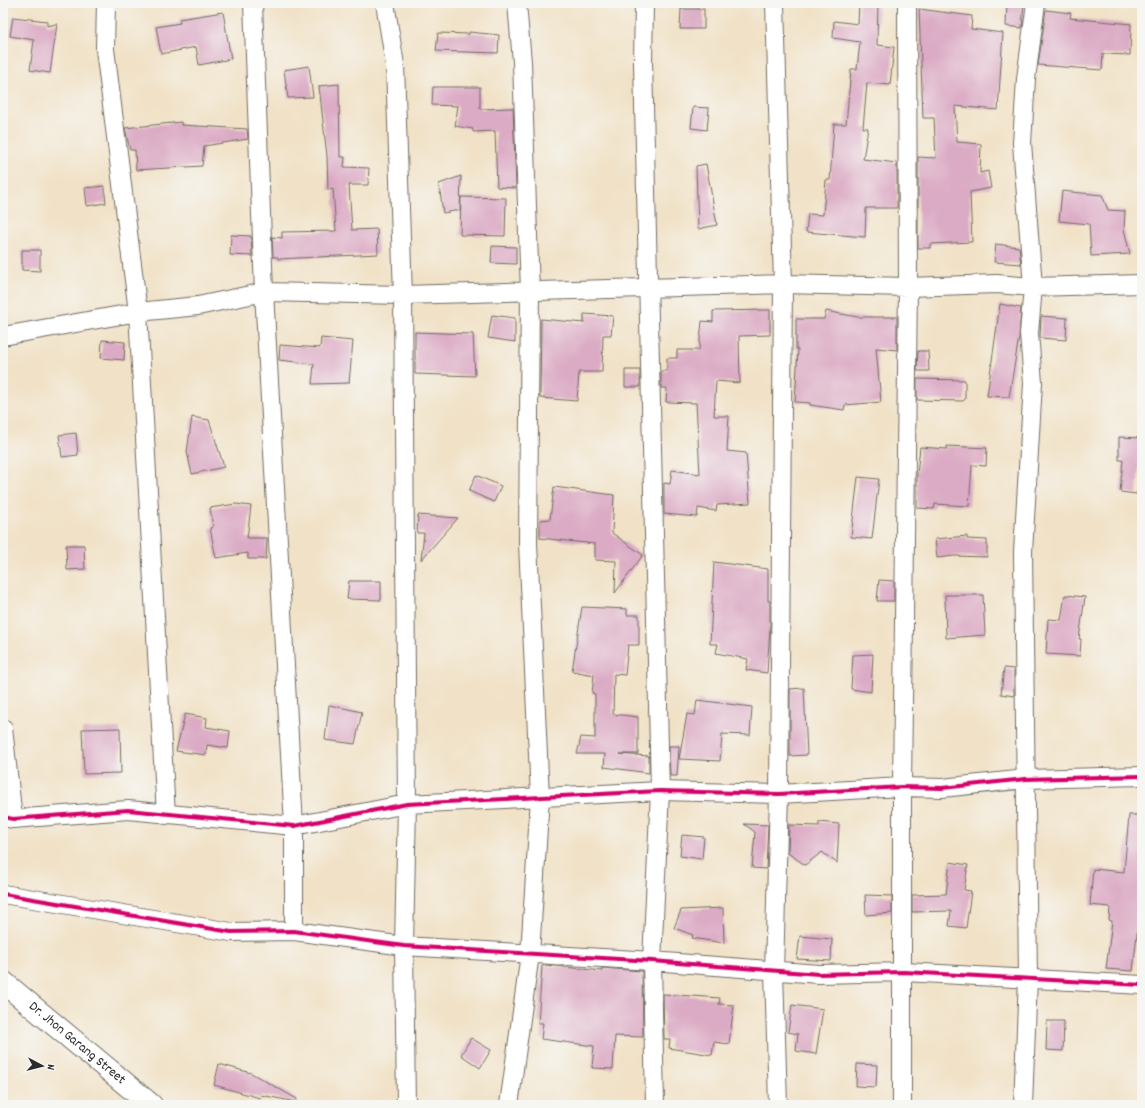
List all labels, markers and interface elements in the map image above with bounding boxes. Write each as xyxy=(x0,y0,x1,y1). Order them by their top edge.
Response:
street label: Dr. Jhon Garang Street xyxy=(24,997,130,1090)
north arrow xyxy=(22,1046,62,1086)
text: N xyxy=(42,1063,58,1071)

